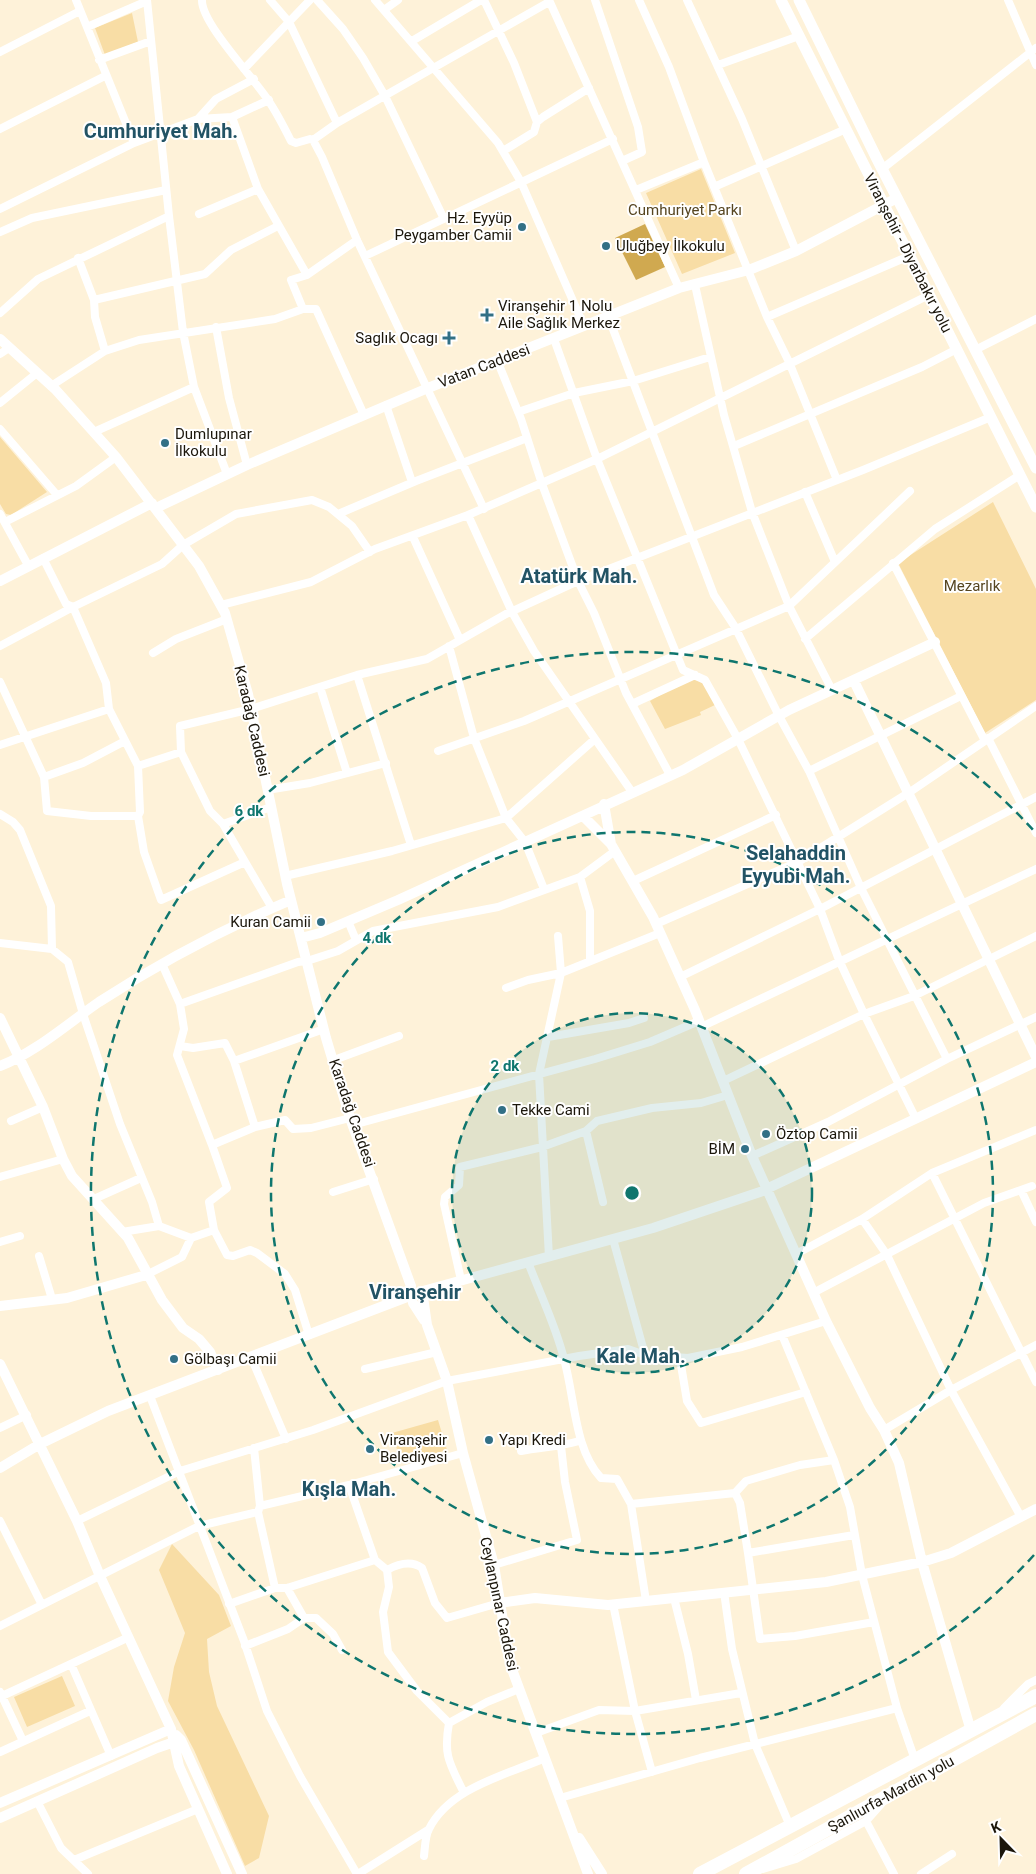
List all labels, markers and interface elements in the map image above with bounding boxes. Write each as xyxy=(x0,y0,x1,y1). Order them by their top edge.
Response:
district label: Cumhuriyet Mah. xyxy=(84,119,238,143)
street label: Viranşehir - Diyarbakır yolu xyxy=(860,170,956,336)
park label: Cumhuriyet Parkı xyxy=(628,201,742,219)
place label: Hz. Eyyüp Peygamber Camii xyxy=(394,209,512,244)
marker: Hz. Eyyüp Peygamber Camii xyxy=(516,221,528,233)
place label: Uluğbey İlkokulu xyxy=(616,237,725,255)
marker: Uluğbey İlkokulu xyxy=(600,240,612,252)
place label: Viranşehir 1 Nolu Aile Sağlık Merkez xyxy=(498,297,620,332)
marker: Viranşehir 1 Nolu Aile Sağlık Merkez xyxy=(480,308,494,322)
place label: Saglık Ocagı xyxy=(355,329,438,347)
marker: Saglık Ocagı xyxy=(442,331,456,345)
street label: Vatan Caddesi xyxy=(436,340,532,392)
place label: Dumlupınar İlkokulu xyxy=(175,425,252,460)
marker: Dumlupınar İlkokulu xyxy=(159,437,171,449)
district label: Atatürk Mah. xyxy=(521,564,637,588)
park label: Mezarlık xyxy=(944,577,1001,595)
street label: Karadağ Caddesi xyxy=(230,664,274,778)
text: 6 dk xyxy=(235,802,264,820)
district label: Selahaddin Eyyubi Mah. xyxy=(741,841,851,888)
place label: Kuran Camii xyxy=(230,913,311,931)
marker: Kuran Camii xyxy=(315,916,327,928)
text: 4 dk xyxy=(363,929,392,947)
street label: Karadağ Caddesi xyxy=(325,1056,379,1170)
text: 2 dk xyxy=(491,1057,520,1075)
place label: Tekke Cami xyxy=(512,1101,590,1119)
marker: Tekke Cami xyxy=(496,1104,508,1116)
place label: Öztop Camii xyxy=(776,1125,858,1143)
marker: Öztop Camii xyxy=(760,1128,772,1140)
place label: BİM xyxy=(708,1140,735,1158)
marker: BİM xyxy=(739,1143,751,1155)
centre of rings xyxy=(623,1184,641,1202)
district label: Viranşehir xyxy=(369,1280,462,1304)
district label: Kale Mah. xyxy=(596,1344,686,1368)
place label: Gölbaşı Camii xyxy=(184,1350,277,1368)
marker: Gölbaşı Camii xyxy=(168,1353,180,1365)
place label: Viranşehir Belediyesi xyxy=(380,1431,447,1466)
place label: Yapı Kredi xyxy=(499,1431,566,1449)
marker: Yapı Kredi xyxy=(483,1434,495,1446)
marker: Viranşehir Belediyesi xyxy=(364,1443,376,1455)
district label: Kışla Mah. xyxy=(302,1477,396,1501)
street label: Ceylanpınar Caddesi xyxy=(476,1535,522,1673)
street label: Şanlıurfa-Mardin yolu xyxy=(825,1752,957,1836)
north arrow xyxy=(976,1814,1026,1864)
text: K xyxy=(989,1818,1003,1836)

